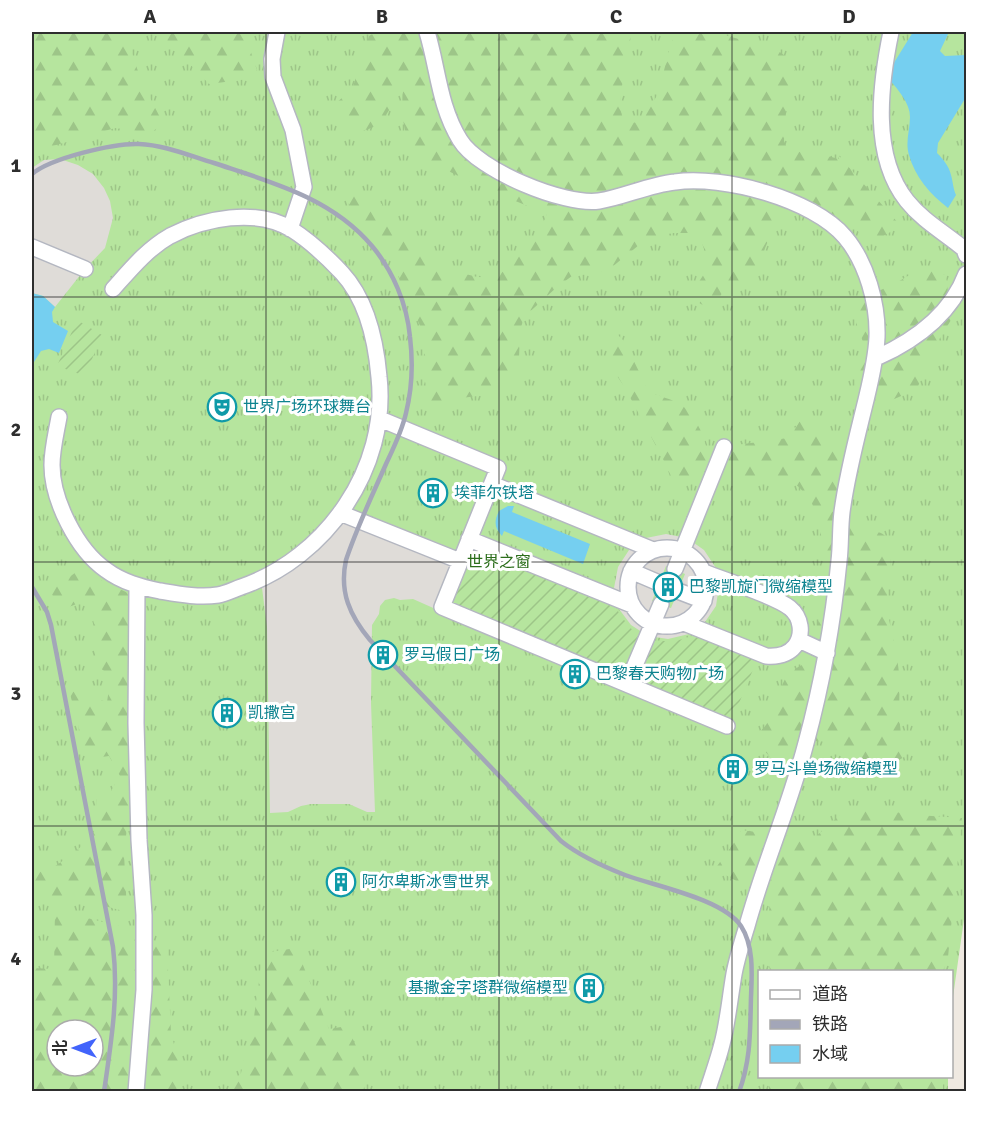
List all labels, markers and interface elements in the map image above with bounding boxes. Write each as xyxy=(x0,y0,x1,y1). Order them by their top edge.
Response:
text: A xyxy=(144,4,157,29)
text: B xyxy=(376,4,388,29)
text: C xyxy=(610,4,622,29)
text: D xyxy=(842,4,856,29)
text: 1 xyxy=(11,153,22,178)
theatre icon: 世界广场环球舞台 xyxy=(206,391,238,423)
place label: 世界广场环球舞台 xyxy=(243,397,371,417)
text: 2 xyxy=(11,417,21,442)
building icon: 埃菲尔铁塔 xyxy=(417,477,449,509)
place label: 埃菲尔铁塔 xyxy=(454,483,534,503)
park label: 世界之窗 xyxy=(467,552,531,572)
building icon: 巴黎凯旋门微缩模型 xyxy=(652,571,684,603)
place label: 巴黎凯旋门微缩模型 xyxy=(689,577,833,597)
building icon: 罗马假日广场 xyxy=(367,639,399,671)
place label: 罗马假日广场 xyxy=(404,645,500,665)
building icon: 巴黎春天购物广场 xyxy=(559,658,591,690)
place label: 巴黎春天购物广场 xyxy=(596,664,724,684)
text: 3 xyxy=(11,681,21,706)
building icon: 凯撒宫 xyxy=(211,697,243,729)
place label: 凯撒宫 xyxy=(248,703,296,723)
building icon: 罗马斗兽场微缩模型 xyxy=(717,753,749,785)
place label: 罗马斗兽场微缩模型 xyxy=(754,759,898,779)
building icon: 阿尔卑斯冰雪世界 xyxy=(325,866,357,898)
place label: 阿尔卑斯冰雪世界 xyxy=(362,872,490,892)
text: 4 xyxy=(11,946,22,971)
legend xyxy=(758,970,953,1078)
building icon: 基撒金字塔群微缩模型 xyxy=(573,972,605,1004)
place label: 基撒金字塔群微缩模型 xyxy=(408,978,568,998)
text: 道路 xyxy=(812,983,848,1005)
text: 铁路 xyxy=(812,1013,848,1035)
north arrow xyxy=(45,1018,105,1078)
text: 北 xyxy=(51,1040,71,1056)
text: 水域 xyxy=(812,1043,848,1065)

